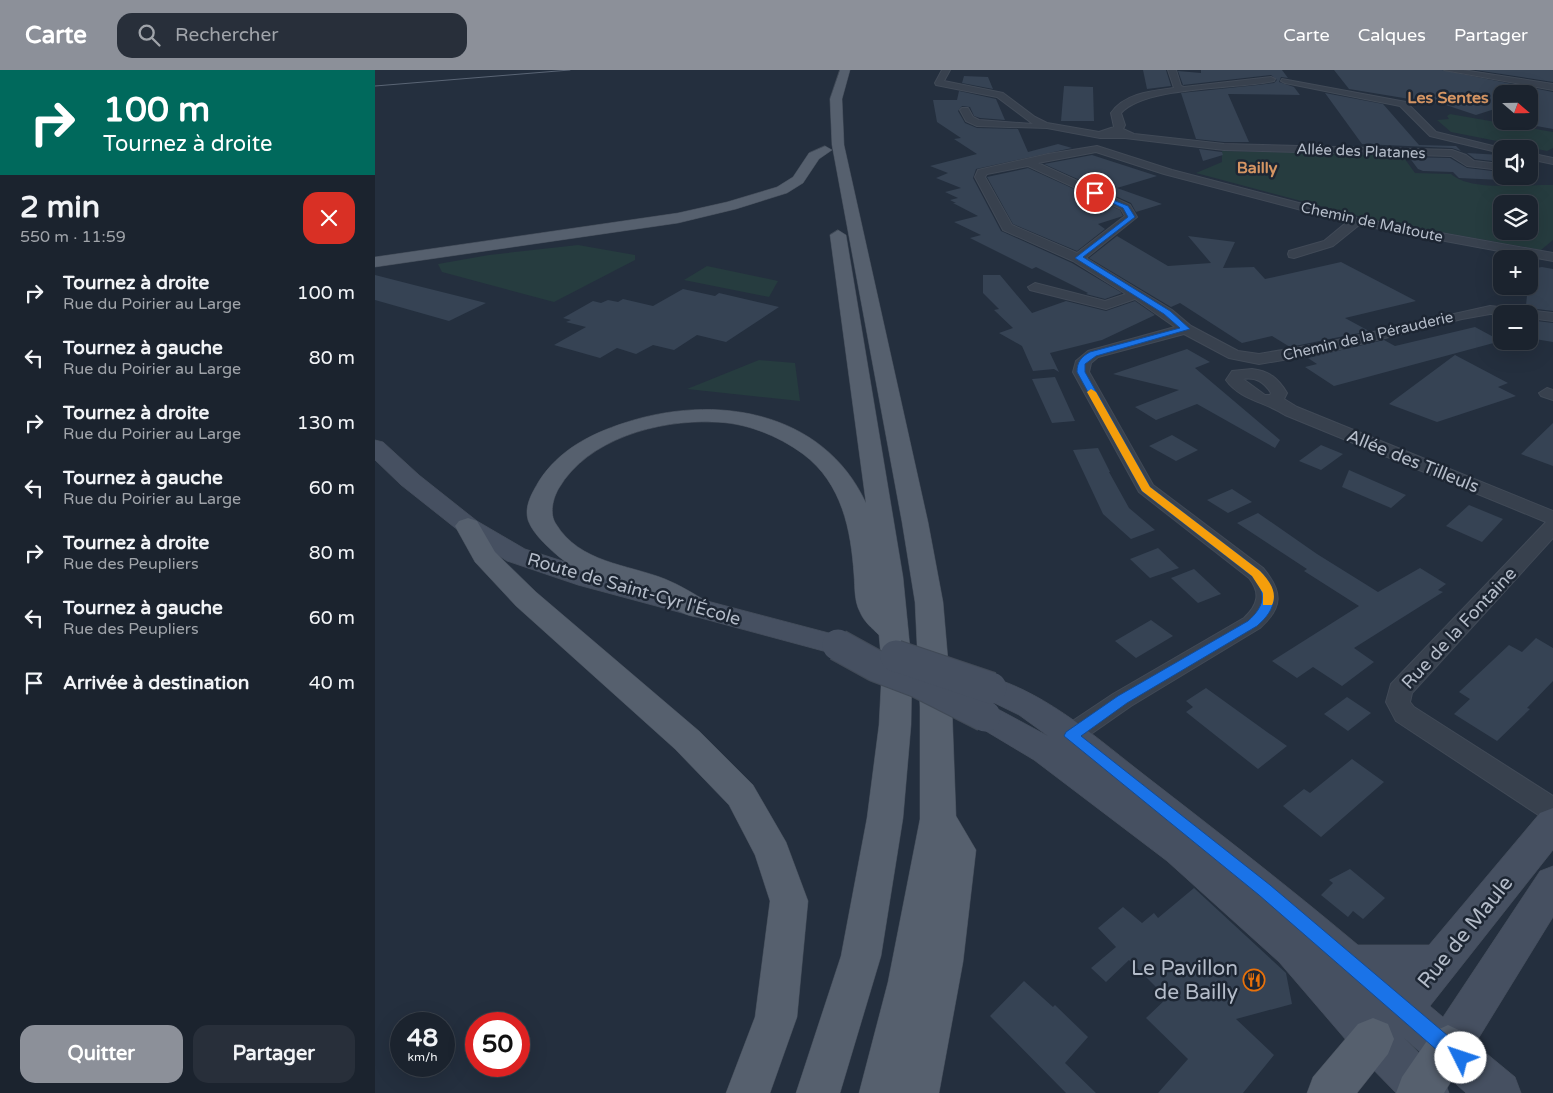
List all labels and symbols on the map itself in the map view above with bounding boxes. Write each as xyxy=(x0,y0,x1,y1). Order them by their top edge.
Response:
north arrow xyxy=(1493,85,1537,130)
district label: Les Sentes xyxy=(1407,88,1489,108)
street label: Allée des Platanes xyxy=(1296,140,1426,162)
district label: Bailly xyxy=(1237,158,1278,178)
pin xyxy=(1074,172,1116,214)
street label: Chemin de Maltoute xyxy=(1299,198,1445,246)
street label: Chemin de la Pérauderie xyxy=(1281,308,1455,364)
street label: Allée des Tilleuls xyxy=(1344,424,1482,498)
street label: Route de Saint-Cyr l'École xyxy=(525,548,743,630)
street label: Rue de la Fontaine xyxy=(1397,562,1521,694)
street label: Rue de Maule xyxy=(1412,871,1518,994)
place label: Le Pavillon de Bailly xyxy=(1131,956,1238,1005)
restaurant icon: Le Pavillon de Bailly xyxy=(1242,968,1266,992)
speed limit sign: 50 xyxy=(465,1012,530,1077)
position arrow xyxy=(1434,1031,1486,1083)

